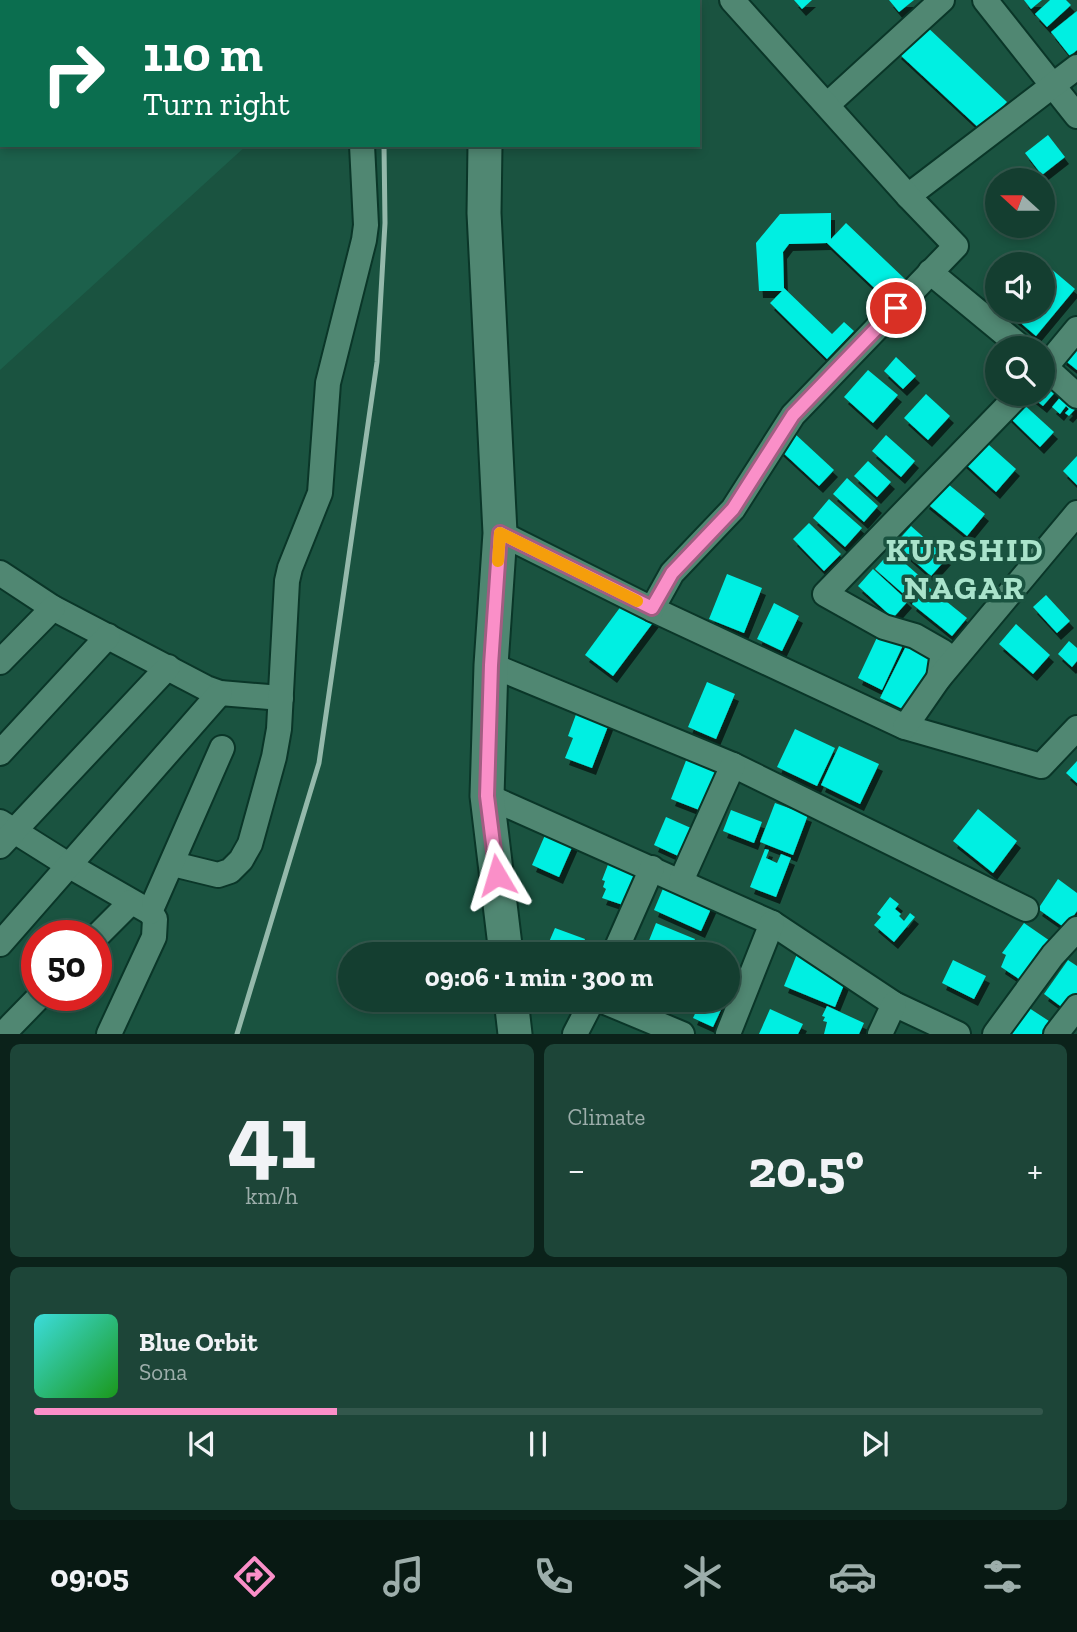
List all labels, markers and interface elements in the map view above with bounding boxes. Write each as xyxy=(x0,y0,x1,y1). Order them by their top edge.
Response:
text: 110 m xyxy=(143,25,263,84)
icon: right xyxy=(28,28,119,119)
text: Turn right xyxy=(143,85,290,123)
north arrow xyxy=(985,168,1055,238)
map controls xyxy=(985,168,1055,406)
button: sound xyxy=(985,252,1055,322)
pin xyxy=(866,278,926,338)
icon: arrive xyxy=(877,289,915,327)
button: search xyxy=(985,336,1055,406)
district label: KURSHID NAGAR xyxy=(885,530,1045,607)
position arrow xyxy=(460,838,534,912)
speed limit sign: 50 xyxy=(21,920,112,1011)
text: 09:06 · 1 min · 300 m xyxy=(425,961,653,993)
text: 41 xyxy=(227,1082,316,1191)
text: Climate xyxy=(568,1103,645,1131)
text: 20.5° xyxy=(748,1138,864,1200)
text: − xyxy=(568,1147,585,1193)
text: + xyxy=(1027,1147,1043,1193)
text: km/h xyxy=(246,1182,298,1210)
text: Blue Orbit xyxy=(139,1326,258,1358)
text: Sona xyxy=(139,1358,187,1386)
icon: previous xyxy=(183,1425,221,1463)
icon: pause xyxy=(519,1425,557,1463)
icon: next xyxy=(856,1425,894,1463)
icon: directions xyxy=(230,1552,279,1601)
icon: music xyxy=(379,1552,428,1601)
icon: phone xyxy=(529,1552,578,1601)
icon: climate xyxy=(678,1552,727,1601)
icon: car xyxy=(828,1552,877,1601)
icon: filters xyxy=(978,1552,1027,1601)
text: 09:05 xyxy=(50,1557,129,1595)

